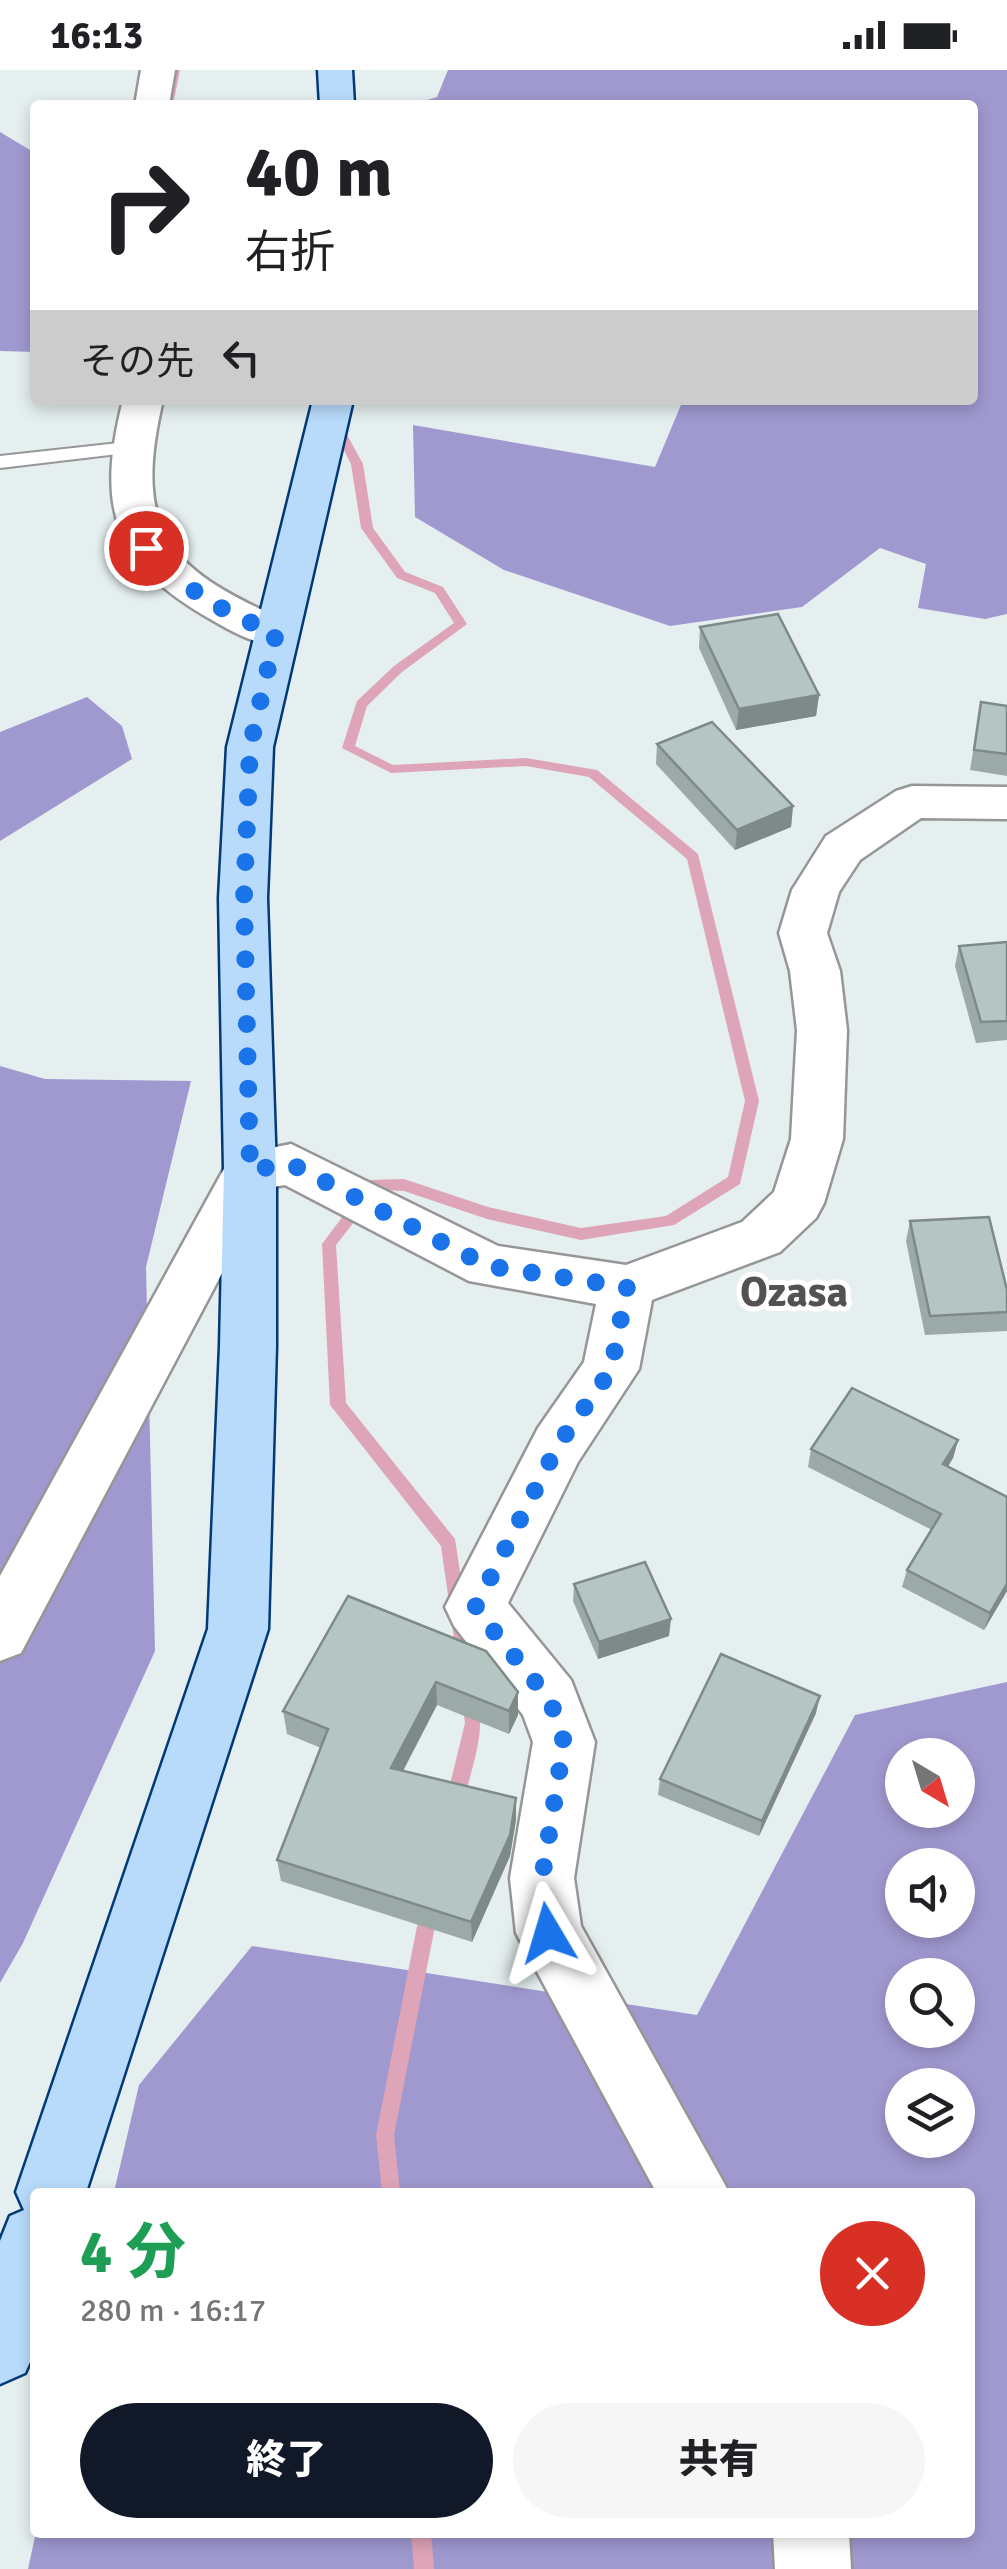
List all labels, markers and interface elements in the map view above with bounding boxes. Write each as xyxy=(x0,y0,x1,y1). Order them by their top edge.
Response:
text: 16:13 xyxy=(50,12,143,59)
text: 40 m xyxy=(245,129,393,215)
icon: right xyxy=(80,140,210,270)
text: 右折 xyxy=(245,225,335,280)
icon: left xyxy=(214,330,269,385)
text: その先 xyxy=(80,338,194,385)
pin xyxy=(104,506,189,591)
icon: arrive xyxy=(119,521,174,576)
district label: Ozasa xyxy=(740,1267,848,1318)
north arrow xyxy=(885,1738,975,1828)
map controls xyxy=(885,1738,975,2158)
button: sound xyxy=(885,1848,975,1938)
position arrow xyxy=(496,1881,600,1985)
button: search xyxy=(885,1958,975,2048)
button: layers xyxy=(885,2068,975,2158)
text: 4 分 xyxy=(80,2216,186,2290)
button: close xyxy=(820,2221,925,2326)
text: 280 m · 16:17 xyxy=(80,2291,266,2330)
button: 終了 xyxy=(80,2403,493,2518)
button: 共有 xyxy=(513,2403,925,2518)

